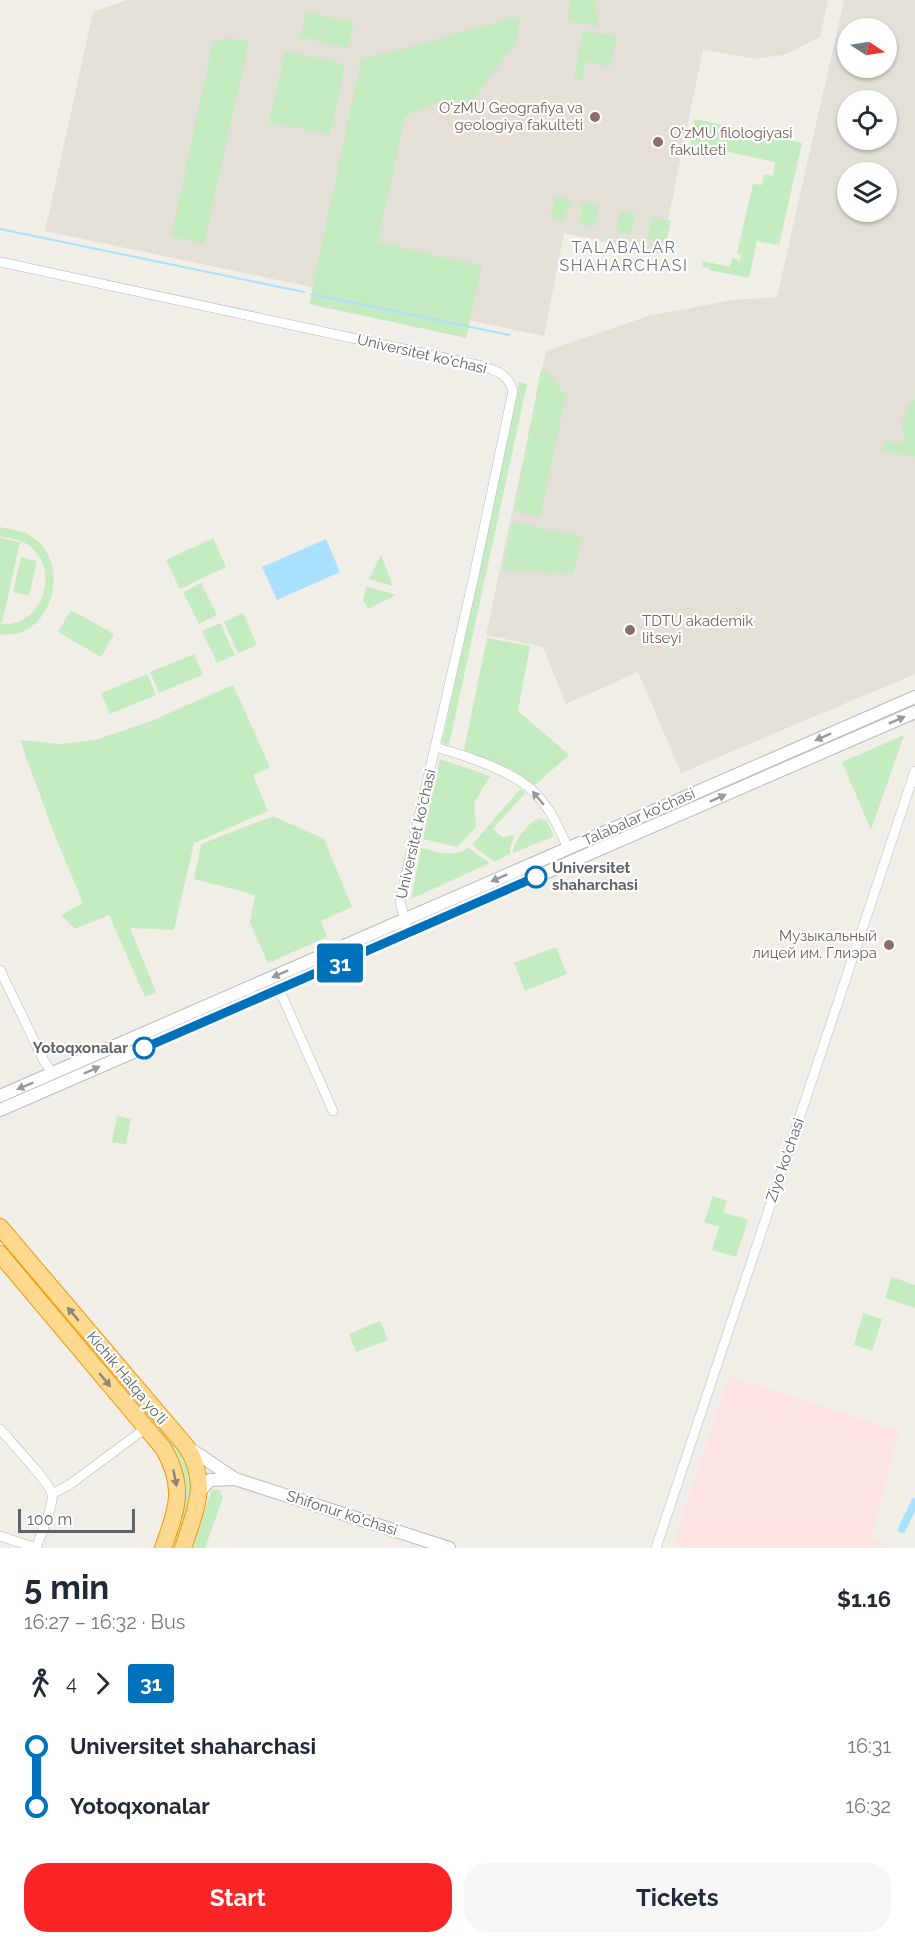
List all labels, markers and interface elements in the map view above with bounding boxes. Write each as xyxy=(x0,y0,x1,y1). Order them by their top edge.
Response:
north arrow xyxy=(837,18,897,78)
map controls xyxy=(837,18,897,222)
button: locate xyxy=(837,90,897,150)
place label: O'zMU Geografiya va geologiya fakulteti xyxy=(439,99,583,134)
marker: O'zMU Geografiya va geologiya fakulteti xyxy=(588,110,602,124)
place label: O'zMU filologiyasi fakulteti xyxy=(670,124,793,159)
marker: O'zMU filologiyasi fakulteti xyxy=(651,135,665,149)
button: layers xyxy=(837,162,897,222)
district label: TALABALAR SHAHARCHASI xyxy=(559,238,689,275)
street label: Universitet ko'chasi xyxy=(355,330,489,378)
place label: TDTU akademik litseyi xyxy=(642,612,753,647)
marker: TDTU akademik litseyi xyxy=(623,623,637,637)
one-way arrow xyxy=(888,715,906,725)
one-way arrow xyxy=(813,732,831,742)
street label: Universitet ko'chasi xyxy=(392,767,440,901)
street label: Talabalar ko'chasi xyxy=(580,784,698,850)
one-way arrow xyxy=(532,790,545,806)
one-way arrow xyxy=(709,793,727,803)
place label: Universitet shaharchasi xyxy=(552,859,638,894)
marker: Universitet shaharchasi xyxy=(525,866,547,888)
one-way arrow xyxy=(489,873,507,883)
place label: Музыкальный лицей им. Глиэра xyxy=(752,927,877,962)
marker: Музыкальный лицей им. Глиэра xyxy=(882,938,896,952)
line badge: 31 xyxy=(313,944,367,982)
text: 31 xyxy=(329,951,351,976)
one-way arrow xyxy=(271,969,289,979)
marker: Yotoqxonalar xyxy=(133,1037,155,1059)
place label: Yotoqxonalar xyxy=(33,1039,128,1057)
one-way arrow xyxy=(84,1066,101,1075)
one-way arrow xyxy=(15,1081,33,1091)
street label: Ziyo ko'chasi xyxy=(762,1116,808,1204)
one-way arrow xyxy=(67,1307,80,1322)
street label: Kichik Halqa yo'li xyxy=(83,1328,171,1428)
one-way arrow xyxy=(98,1372,111,1387)
one-way arrow xyxy=(171,1469,180,1488)
street label: Shifonur ko'chasi xyxy=(284,1487,400,1539)
scale bar xyxy=(18,1506,135,1534)
text: 100 m xyxy=(27,1510,72,1529)
text: 5 min xyxy=(24,1568,109,1607)
text: $1.16 xyxy=(837,1586,891,1612)
text: 16:27 – 16:32 · Bus xyxy=(24,1610,185,1634)
icon: walk xyxy=(24,1667,57,1700)
icon: forward xyxy=(86,1667,119,1700)
text: 4 xyxy=(66,1671,77,1695)
text: 31 xyxy=(140,1671,162,1696)
text: Universitet shaharchasi xyxy=(70,1733,316,1759)
text: 16:31 xyxy=(847,1734,891,1758)
text: Yotoqxonalar xyxy=(70,1793,210,1819)
text: 16:32 xyxy=(846,1794,891,1818)
button: Start xyxy=(24,1863,452,1932)
button: Tickets xyxy=(464,1863,891,1932)

